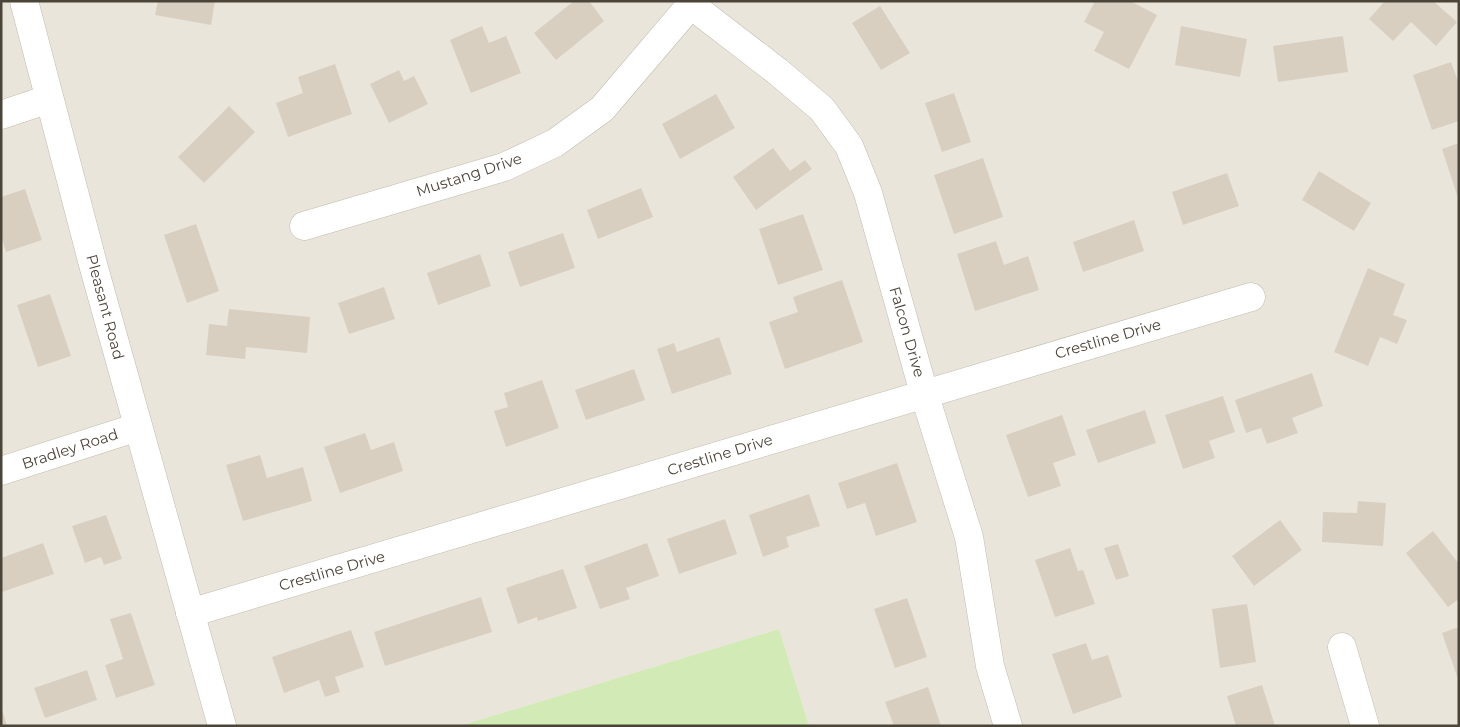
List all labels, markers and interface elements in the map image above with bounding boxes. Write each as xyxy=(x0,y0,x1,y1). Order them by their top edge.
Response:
street label: Mustang Drive xyxy=(414,148,524,201)
street label: Pleasant Road xyxy=(82,252,129,362)
street label: Falcon Drive xyxy=(886,284,929,379)
street label: Crestline Drive xyxy=(1053,314,1163,363)
street label: Bradley Road xyxy=(19,424,120,473)
street label: Crestline Drive xyxy=(665,429,775,480)
street label: Crestline Drive xyxy=(277,546,387,595)

